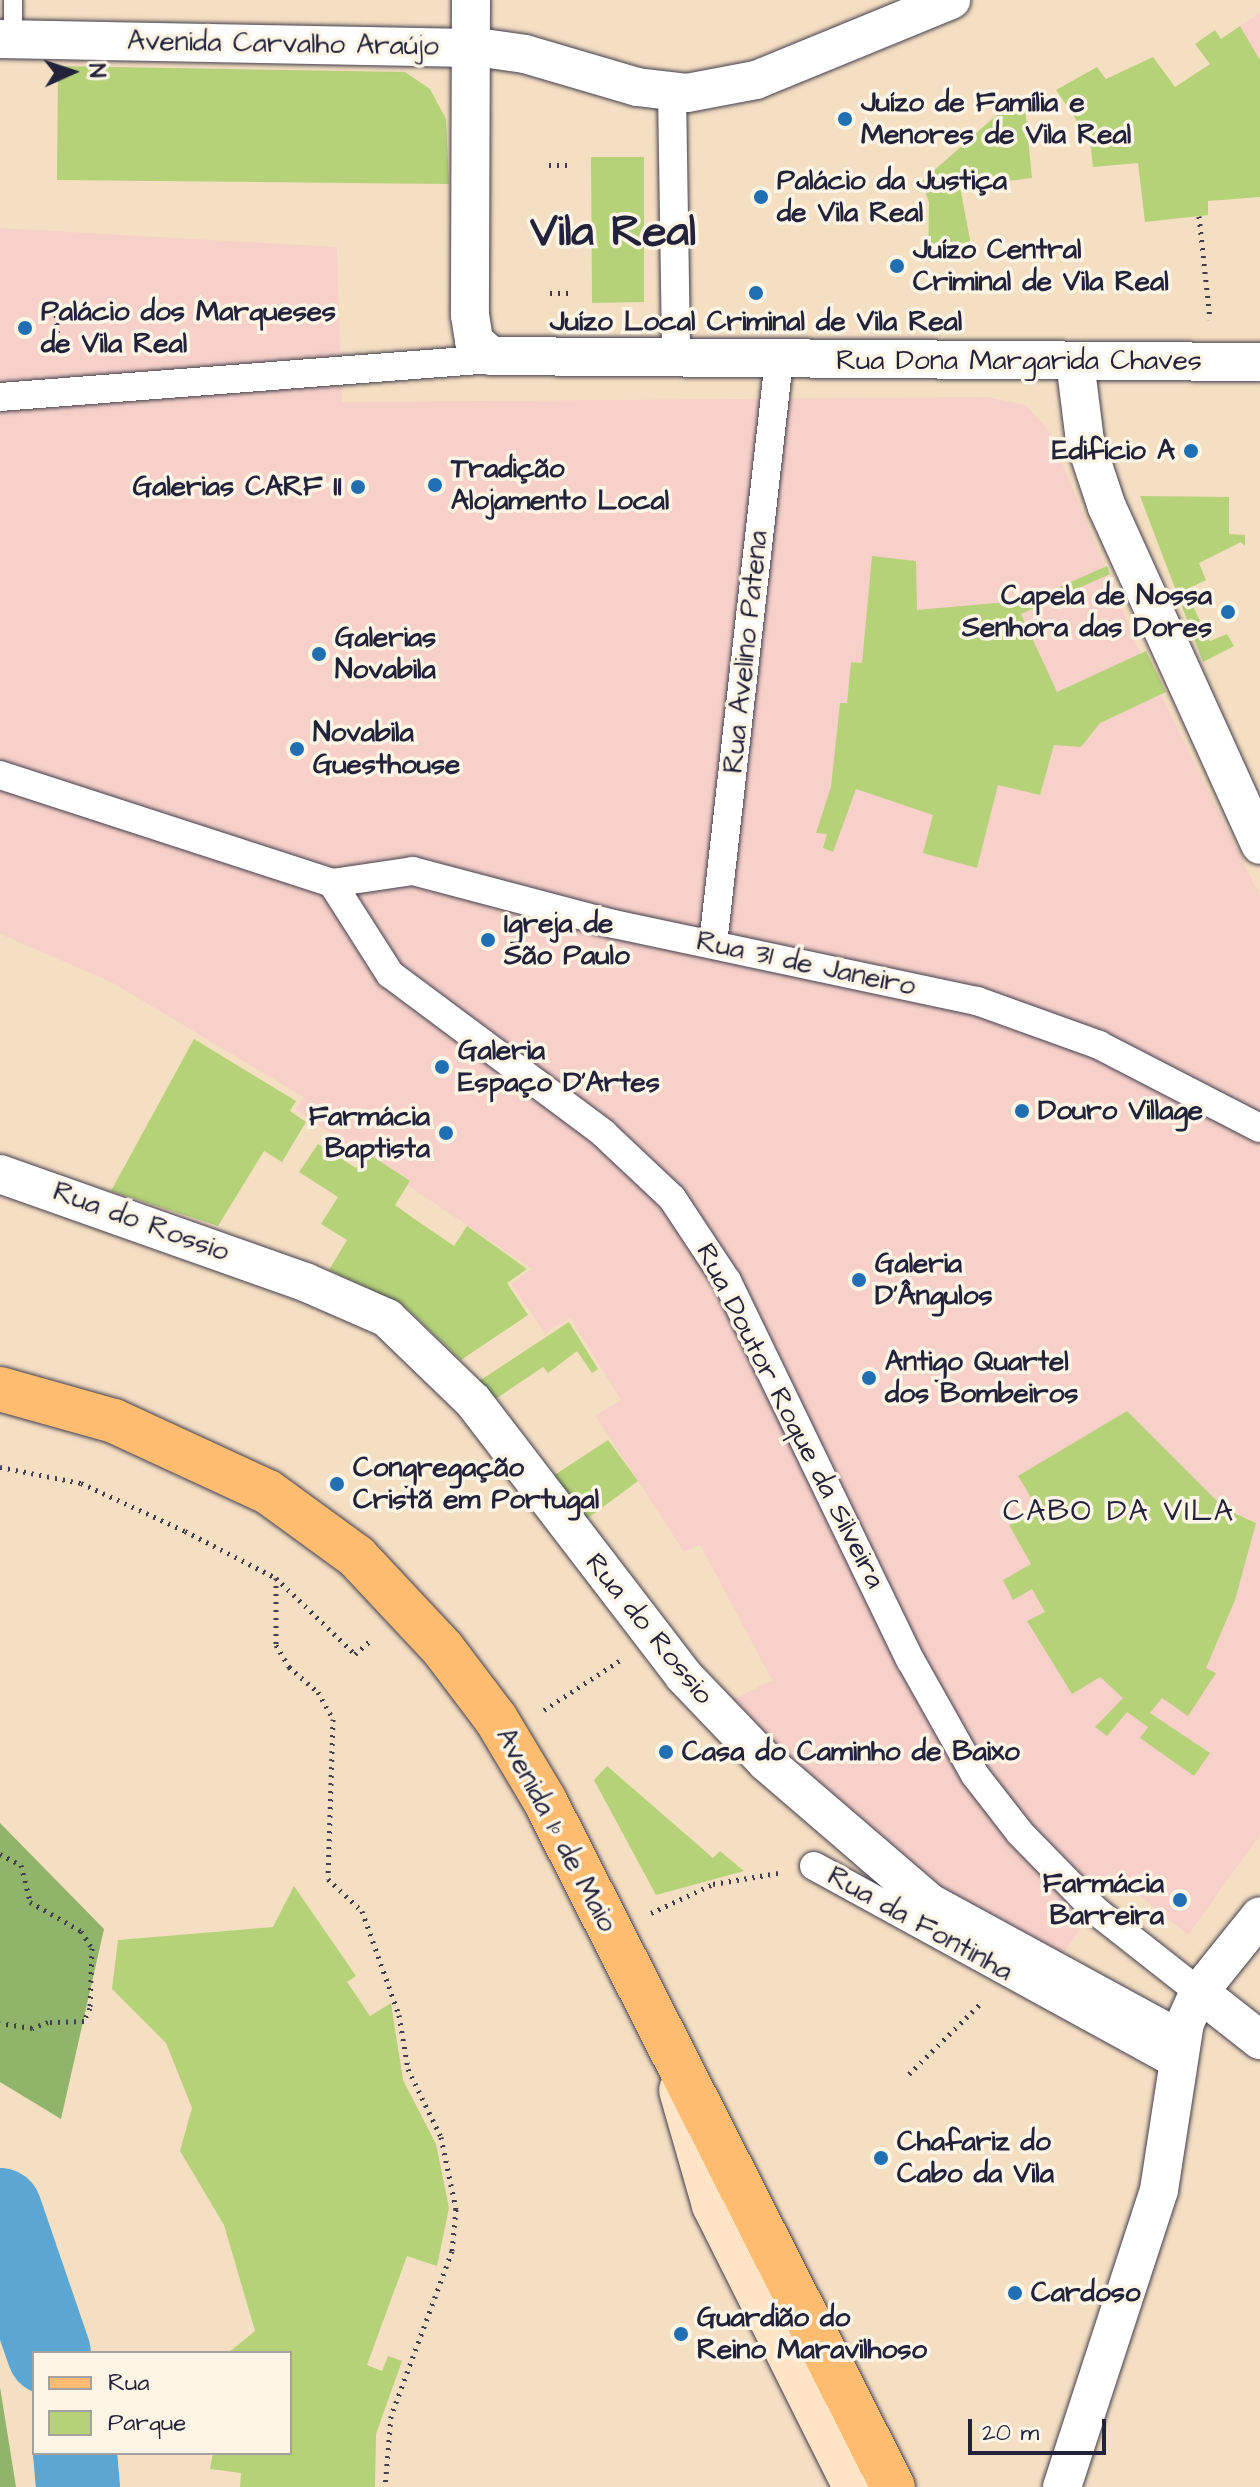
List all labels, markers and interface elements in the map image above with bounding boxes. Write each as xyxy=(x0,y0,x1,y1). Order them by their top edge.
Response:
street label: Avenida Carvalho Araújo xyxy=(127,24,439,64)
north arrow xyxy=(32,32,112,112)
text: N xyxy=(81,63,112,78)
place label: Juízo de Família e Menores de Vila Real xyxy=(861,86,1131,152)
marker: Juízo de Família e Menores de Vila Real xyxy=(836,110,854,128)
place label: Palácio da Justiça de Vila Real xyxy=(777,164,1007,230)
marker: Palácio da Justiça de Vila Real xyxy=(752,188,770,206)
district label: Vila Real xyxy=(530,207,696,259)
place label: Juízo Central Criminal de Vila Real xyxy=(913,233,1169,299)
marker: Juízo Central Criminal de Vila Real xyxy=(888,257,906,275)
marker: Juízo Local Criminal de Vila Real xyxy=(747,284,765,302)
place label: Palácio dos Marqueses de Vila Real xyxy=(41,295,336,361)
place label: Juízo Local Criminal de Vila Real xyxy=(550,305,962,339)
marker: Palácio dos Marqueses de Vila Real xyxy=(16,319,34,337)
street label: Rua Dona Margarida Chaves xyxy=(836,344,1202,378)
place label: Edifício A xyxy=(1052,434,1175,468)
marker: Edifício A xyxy=(1182,442,1200,460)
place label: Tradição Alojamento Local xyxy=(451,452,669,518)
place label: Galerias CARF II xyxy=(133,470,342,504)
marker: Tradição Alojamento Local xyxy=(426,476,444,494)
marker: Galerias CARF II xyxy=(349,478,367,496)
street label: Rua Avelino Patena xyxy=(717,529,775,775)
place label: Capela de Nossa Senhora das Dores xyxy=(962,579,1212,645)
marker: Capela de Nossa Senhora das Dores xyxy=(1219,603,1237,621)
place label: Galerias Novabila xyxy=(335,621,436,687)
marker: Galerias Novabila xyxy=(310,645,328,663)
place label: Novabila Guesthouse xyxy=(313,716,460,782)
marker: Novabila Guesthouse xyxy=(288,740,306,758)
place label: Igreja de São Paulo xyxy=(504,907,630,973)
street label: Rua 31 de Janeiro xyxy=(693,924,919,1004)
marker: Igreja de São Paulo xyxy=(479,931,497,949)
place label: Galeria Espaço D'Artes xyxy=(458,1034,660,1100)
marker: Galeria Espaço D'Artes xyxy=(433,1058,451,1076)
place label: Douro Village xyxy=(1038,1094,1203,1128)
place label: Farmácia Baptista xyxy=(309,1100,430,1166)
marker: Douro Village xyxy=(1013,1102,1031,1120)
marker: Farmácia Baptista xyxy=(437,1124,455,1142)
street label: Rua do Rossio xyxy=(48,1175,234,1269)
street label: Rua Doutor Roque da Silveira xyxy=(688,1238,892,1594)
place label: Galeria D'Ângulos xyxy=(875,1247,992,1313)
marker: Galeria D'Ângulos xyxy=(850,1271,868,1289)
place label: Antigo Quartel dos Bombeiros xyxy=(885,1345,1078,1411)
marker: Antigo Quartel dos Bombeiros xyxy=(860,1369,878,1387)
place label: Congregação Cristã em Portugal xyxy=(353,1451,599,1517)
marker: Congregação Cristã em Portugal xyxy=(328,1475,346,1493)
district label: CABO DA VILA xyxy=(1003,1493,1235,1529)
street label: Rua do Rossio xyxy=(578,1547,720,1711)
street label: Avenida 1º de Maio xyxy=(488,1722,624,1938)
place label: Casa do Caminho de Baixo xyxy=(682,1735,1020,1769)
marker: Casa do Caminho de Baixo xyxy=(657,1743,675,1761)
street label: Rua da Fontinha xyxy=(822,1859,1018,1989)
place label: Farmácia Barreira xyxy=(1043,1867,1164,1933)
marker: Farmácia Barreira xyxy=(1171,1891,1189,1909)
place label: Chafariz do Cabo da Vila xyxy=(897,2125,1054,2191)
marker: Chafariz do Cabo da Vila xyxy=(872,2149,890,2167)
place label: Cardoso xyxy=(1031,2276,1140,2310)
marker: Cardoso xyxy=(1006,2284,1024,2302)
place label: Guardião do Reino Maravilhoso xyxy=(697,2301,927,2367)
marker: Guardião do Reino Maravilhoso xyxy=(672,2325,690,2343)
legend xyxy=(32,2351,292,2455)
text: Rua xyxy=(108,2366,150,2400)
scale bar xyxy=(972,2403,1110,2453)
text: Parque xyxy=(108,2406,186,2440)
text: 20 m xyxy=(982,2416,1039,2450)

